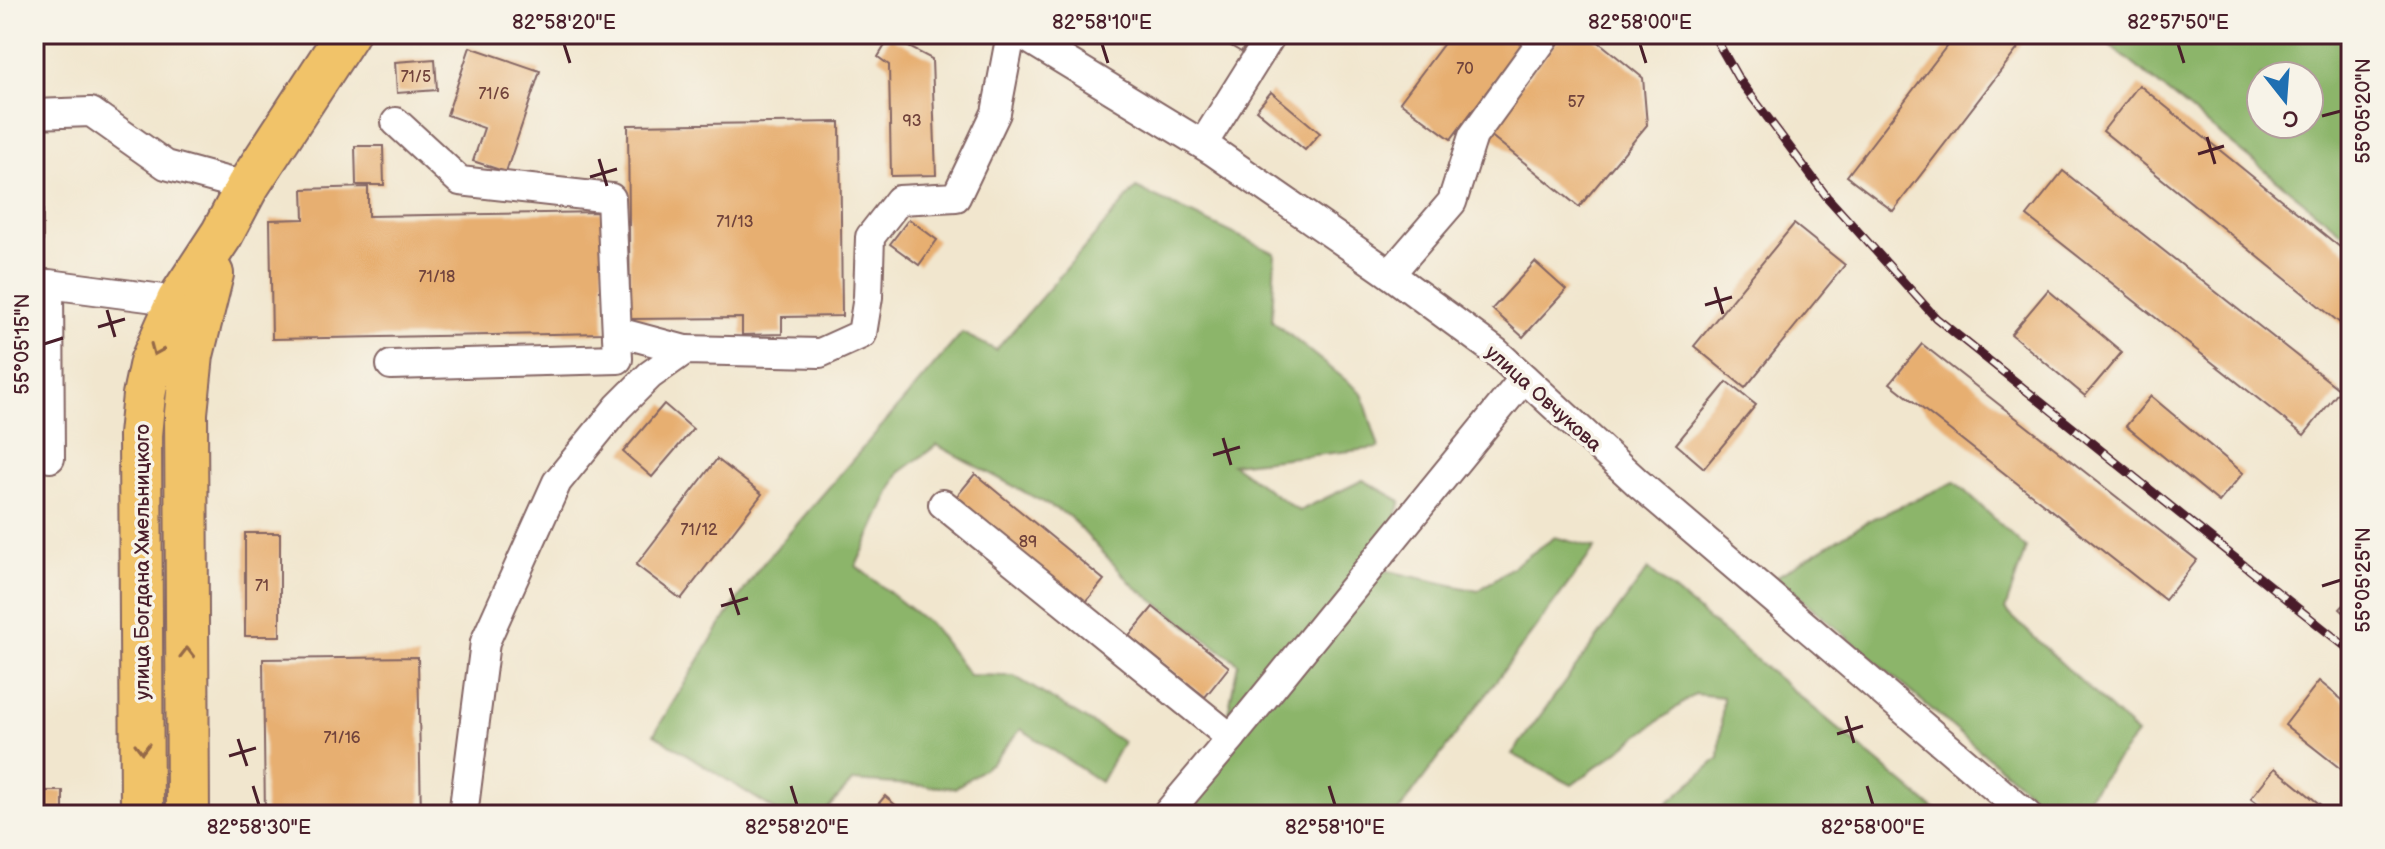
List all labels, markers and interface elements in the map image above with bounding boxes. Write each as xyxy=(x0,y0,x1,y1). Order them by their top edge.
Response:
text: 82°58'20"E xyxy=(512,11,616,35)
text: 82°58'10"E xyxy=(1052,11,1152,35)
text: 82°58'00"E xyxy=(1588,11,1692,35)
text: 82°57'50"E xyxy=(2127,11,2229,35)
text: 55°05'20"N xyxy=(2352,58,2376,164)
house number: 70 xyxy=(1456,60,1474,79)
north arrow xyxy=(2245,60,2325,140)
house number: 71/5 xyxy=(401,68,431,87)
house number: 71/6 xyxy=(478,85,510,104)
house number: 57 xyxy=(1567,93,1585,112)
text: С xyxy=(2279,103,2302,133)
house number: 93 xyxy=(902,112,922,131)
house number: 71/13 xyxy=(716,213,754,232)
house number: 71/18 xyxy=(419,268,455,287)
text: 55°05'15"N xyxy=(11,293,35,395)
street label: улица Овчукова xyxy=(1480,340,1607,457)
one-way arrow xyxy=(150,342,166,356)
street label: улица Богдана Хмельницкого xyxy=(131,424,155,700)
house number: 71/12 xyxy=(681,521,718,540)
text: 55°05'25"N xyxy=(2352,527,2376,633)
house number: 89 xyxy=(1019,533,1037,552)
house number: 71 xyxy=(255,577,269,596)
one-way arrow xyxy=(178,646,196,659)
house number: 71/16 xyxy=(323,729,361,748)
one-way arrow xyxy=(133,742,151,755)
text: 82°58'30"E xyxy=(207,816,311,840)
text: 82°58'20"E xyxy=(745,816,849,840)
text: 82°58'10"E xyxy=(1285,816,1385,840)
text: 82°58'00"E xyxy=(1821,816,1925,840)

